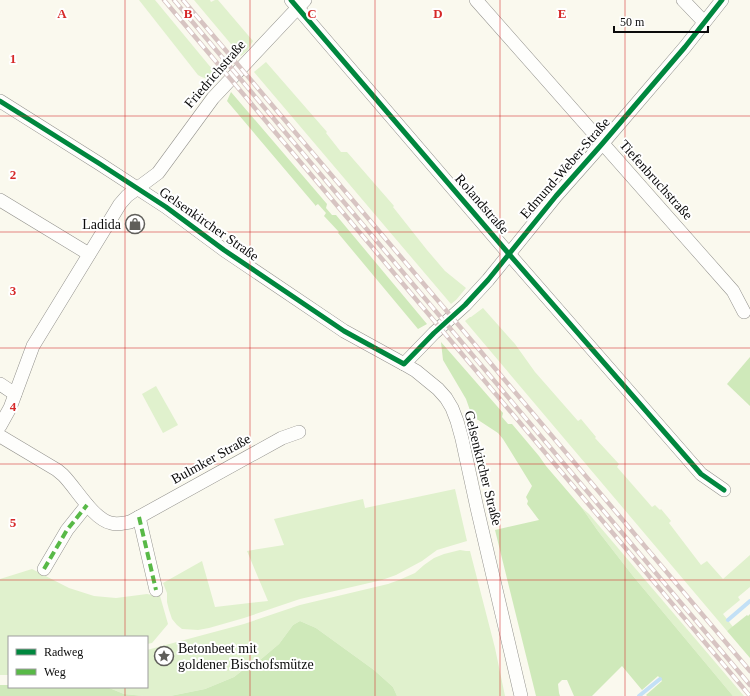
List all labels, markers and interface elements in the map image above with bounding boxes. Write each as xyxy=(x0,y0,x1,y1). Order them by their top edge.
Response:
text: A xyxy=(57,6,67,21)
text: B xyxy=(184,6,193,21)
text: C xyxy=(307,6,317,21)
text: D xyxy=(433,6,443,21)
text: E xyxy=(558,6,566,21)
scale bar xyxy=(614,8,708,34)
text: 50 m xyxy=(620,15,645,29)
street label: Friedrichstraße xyxy=(182,37,248,111)
text: 1 xyxy=(10,51,16,66)
street label: Edmund-Weber-Straße xyxy=(517,115,613,221)
street label: Tiefenbruchstraße xyxy=(617,137,695,223)
text: 2 xyxy=(10,167,16,182)
street label: Rolandstraße xyxy=(452,171,512,237)
street label: Gelsenkircher Straße xyxy=(156,184,262,264)
shop icon: Ladida xyxy=(124,213,146,235)
place label: Ladida xyxy=(82,217,122,232)
text: 3 xyxy=(10,283,17,298)
text: 4 xyxy=(10,399,17,414)
street label: Gelsenkircher Straße xyxy=(461,409,505,527)
street label: Bulmker Straße xyxy=(169,431,253,487)
text: 5 xyxy=(10,515,17,530)
legend xyxy=(8,636,148,688)
place label: Betonbeet mit goldener Bischofsmütze xyxy=(178,641,314,672)
text: Radweg xyxy=(44,645,83,659)
place icon: Betonbeet mit goldener Bischofsmütze xyxy=(153,645,175,667)
text: Weg xyxy=(44,665,66,679)

